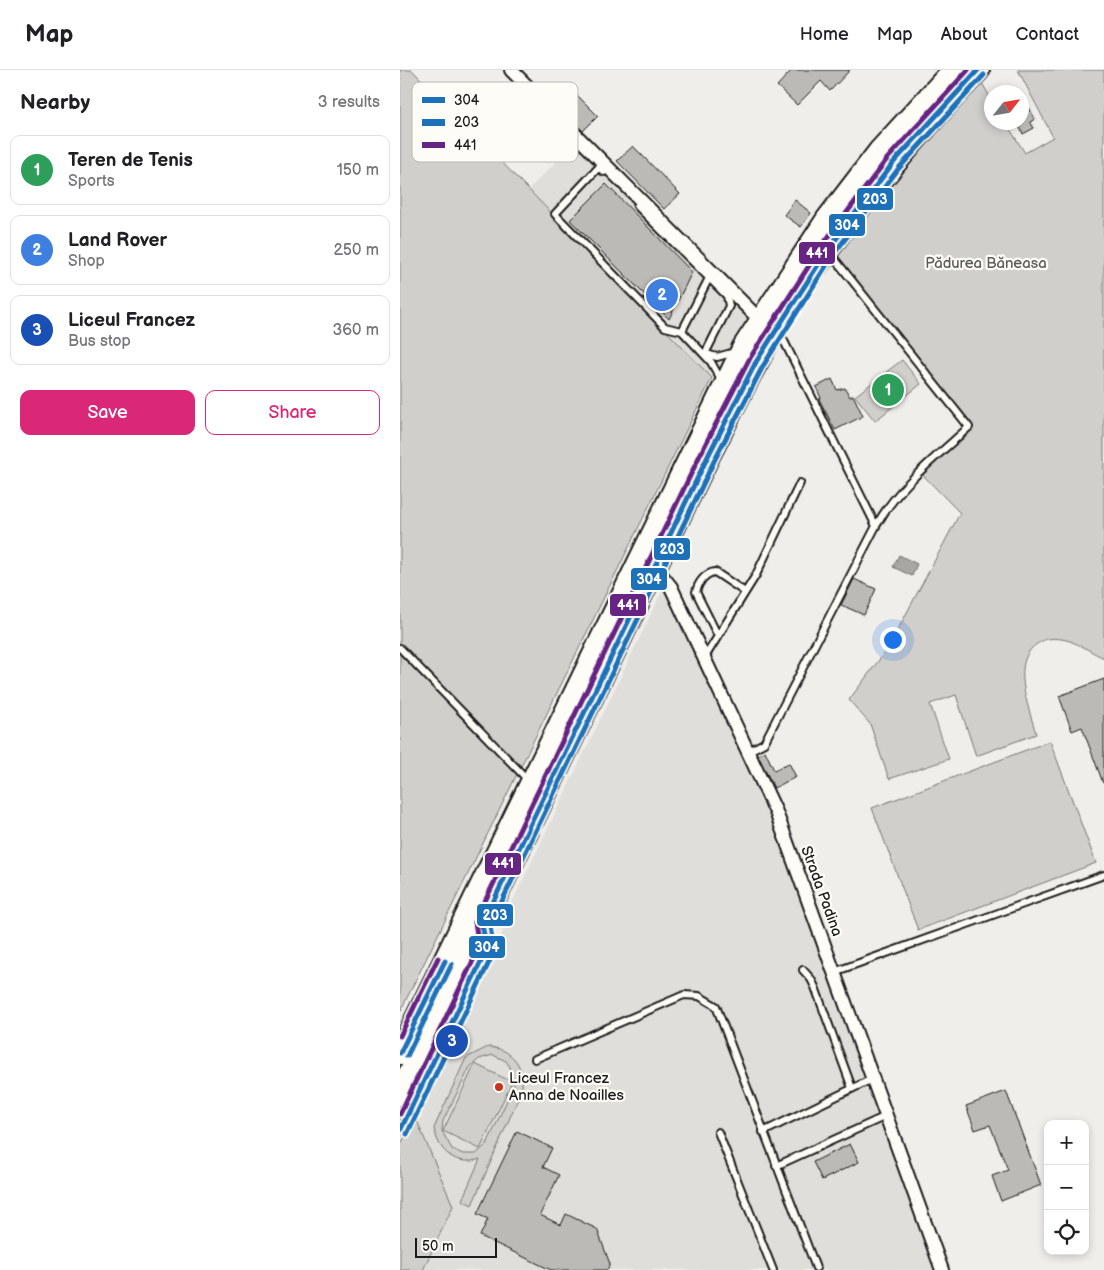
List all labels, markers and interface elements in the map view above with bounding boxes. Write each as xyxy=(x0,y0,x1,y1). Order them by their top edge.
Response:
text: Map xyxy=(25,20,73,49)
text: Home xyxy=(800,24,849,45)
text: Map xyxy=(877,24,913,45)
text: About xyxy=(941,24,988,45)
text: Contact xyxy=(1016,24,1079,45)
legend xyxy=(412,82,578,162)
north arrow xyxy=(984,85,1029,130)
text: Nearby xyxy=(20,90,90,115)
text: 304 xyxy=(454,92,480,109)
text: 3 results xyxy=(318,93,380,112)
text: 203 xyxy=(454,114,479,131)
text: 441 xyxy=(454,137,477,154)
text: Teren de Tenis xyxy=(68,149,193,172)
text: 1 xyxy=(34,161,40,180)
text: 150 m xyxy=(337,161,379,180)
text: Sports xyxy=(68,172,115,191)
line badge: 203 xyxy=(856,187,894,211)
text: 203 xyxy=(862,191,888,208)
line badge: 304 xyxy=(828,213,866,237)
text: 304 xyxy=(834,217,860,234)
text: Land Rover xyxy=(68,229,167,252)
text: 2 xyxy=(32,241,42,260)
text: 250 m xyxy=(333,241,379,260)
line badge: 441 xyxy=(798,241,836,265)
text: 441 xyxy=(806,245,828,262)
text: Shop xyxy=(68,252,105,271)
park label: Pădurea Băneasa xyxy=(925,254,1047,273)
pin: 2 xyxy=(646,276,678,314)
text: Liceul Francez xyxy=(68,309,195,332)
text: 3 xyxy=(32,321,42,340)
text: 360 m xyxy=(332,321,379,340)
text: Bus stop xyxy=(68,332,131,351)
pin: 1 xyxy=(872,371,904,409)
button: Save xyxy=(20,390,195,435)
button: Share xyxy=(205,390,380,435)
line badge: 203 xyxy=(653,537,691,561)
text: 203 xyxy=(659,541,685,558)
line badge: 304 xyxy=(630,567,668,591)
text: 304 xyxy=(636,571,662,588)
line badge: 441 xyxy=(609,593,647,617)
text: 441 xyxy=(617,597,639,614)
your location xyxy=(880,627,906,653)
street label: Strada Padina xyxy=(796,843,847,939)
line badge: 441 xyxy=(484,852,522,876)
text: 441 xyxy=(492,855,514,872)
line badge: 203 xyxy=(476,903,514,927)
text: 203 xyxy=(482,907,508,924)
line badge: 304 xyxy=(468,935,506,959)
text: 304 xyxy=(474,939,500,956)
pin: 3 xyxy=(436,1022,468,1060)
place label: Liceul Francez Anna de Noailles xyxy=(509,1069,624,1105)
marker: Liceul Francez Anna de Noailles xyxy=(493,1081,505,1093)
map controls xyxy=(1044,1120,1089,1255)
button: + xyxy=(1044,1120,1089,1165)
button: − xyxy=(1044,1165,1089,1210)
button: locate xyxy=(1044,1210,1089,1255)
scale bar xyxy=(415,1235,498,1258)
text: 50 m xyxy=(422,1238,454,1255)

